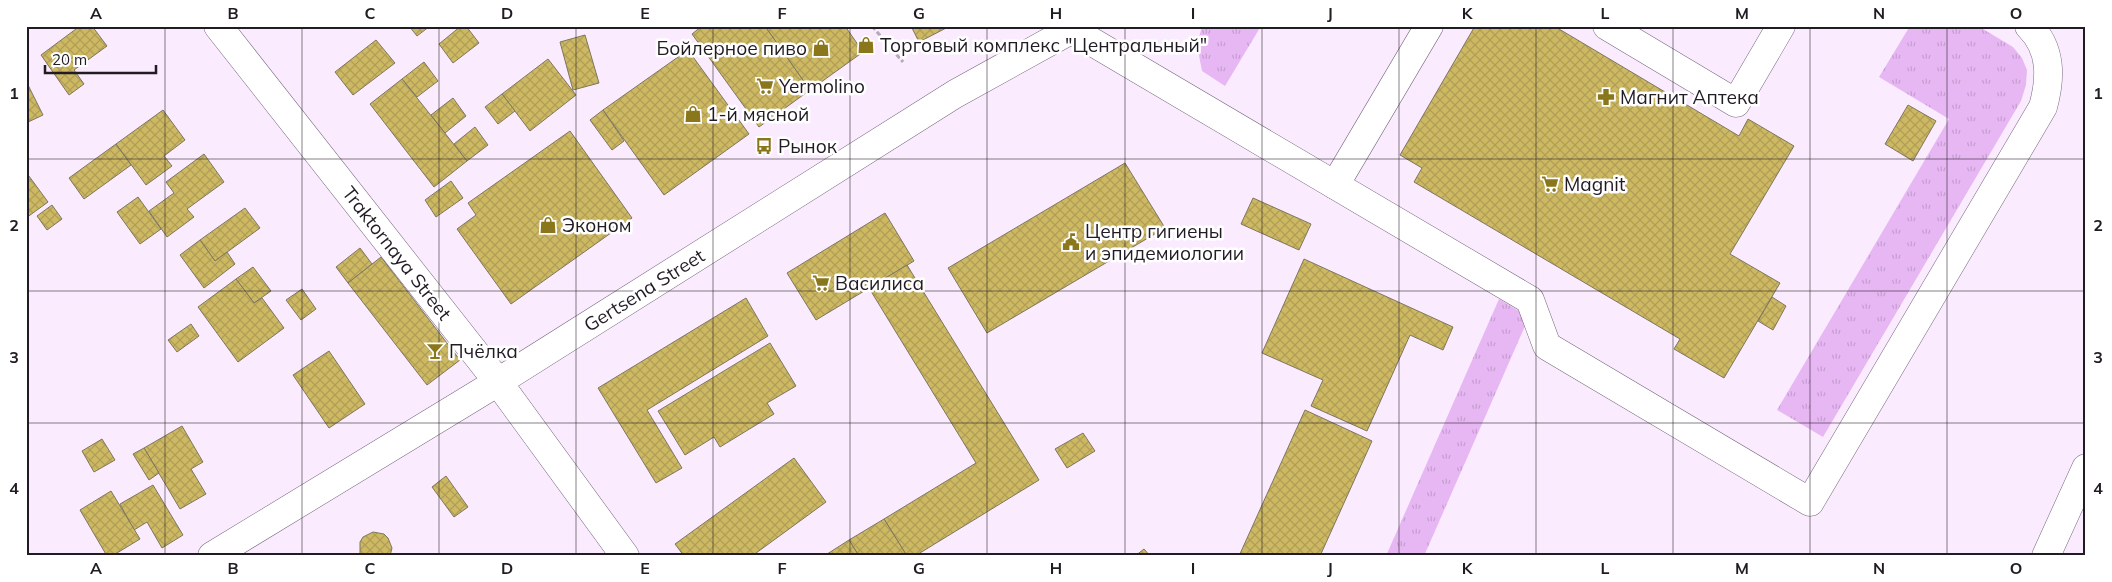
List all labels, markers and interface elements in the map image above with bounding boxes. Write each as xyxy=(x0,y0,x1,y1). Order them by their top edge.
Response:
text: A xyxy=(90,3,102,23)
text: B xyxy=(227,3,239,23)
text: C xyxy=(365,3,376,23)
text: D xyxy=(501,3,513,23)
text: E xyxy=(640,3,650,23)
text: F xyxy=(777,3,787,23)
text: G xyxy=(913,3,925,23)
text: H xyxy=(1050,3,1062,23)
text: I xyxy=(1191,3,1195,23)
text: J xyxy=(1327,3,1333,23)
text: K xyxy=(1462,3,1474,23)
text: L xyxy=(1601,3,1610,23)
text: M xyxy=(1735,3,1749,23)
text: N xyxy=(1873,3,1885,23)
text: O xyxy=(2010,3,2022,23)
place label: Торговый комплекс "Центральный" xyxy=(880,33,1207,57)
shop icon: Торговый комплекс "Центральный" xyxy=(856,35,876,55)
place label: Бойлерное пиво xyxy=(656,36,807,60)
shop icon: Бойлерное пиво xyxy=(811,38,831,58)
scale bar xyxy=(45,42,156,74)
text: 20 m xyxy=(52,50,87,69)
place label: Yermolino xyxy=(778,74,865,98)
supermarket icon: Yermolino xyxy=(755,76,775,96)
text: 1 xyxy=(9,83,19,103)
text: 1 xyxy=(2093,83,2103,103)
place label: Магнит Аптека xyxy=(1620,85,1759,109)
pharmacy icon: Магнит Аптека xyxy=(1596,87,1616,107)
place label: 1-й мясной xyxy=(707,102,809,126)
shop icon: 1-й мясной xyxy=(683,104,703,124)
place label: Рынок xyxy=(778,134,838,158)
bus stop icon: Рынок xyxy=(754,136,774,156)
place label: Magnit xyxy=(1564,172,1626,196)
supermarket icon: Magnit xyxy=(1540,174,1560,194)
street label: Traktornaya Street xyxy=(337,181,457,325)
place label: Эконом xyxy=(562,213,632,237)
text: 2 xyxy=(9,215,19,235)
shop icon: Эконом xyxy=(538,215,558,235)
text: 2 xyxy=(2093,215,2103,235)
place label: Центр гигиены и эпидемиологии xyxy=(1085,219,1244,265)
public building icon: Центр гигиены и эпидемиологии xyxy=(1061,232,1081,252)
street label: Gertsena Street xyxy=(579,243,709,337)
place label: Василиса xyxy=(835,271,924,295)
supermarket icon: Василиса xyxy=(811,273,831,293)
place label: Пчёлка xyxy=(449,339,518,363)
bar icon: Пчёлка xyxy=(425,341,445,361)
text: 3 xyxy=(9,347,19,367)
text: 3 xyxy=(2093,347,2103,367)
text: 4 xyxy=(9,478,19,498)
text: 4 xyxy=(2093,478,2103,498)
text: A xyxy=(90,558,102,578)
text: B xyxy=(227,558,239,578)
text: C xyxy=(365,558,376,578)
text: D xyxy=(501,558,513,578)
text: E xyxy=(640,558,650,578)
text: F xyxy=(777,558,787,578)
text: G xyxy=(913,558,925,578)
text: H xyxy=(1050,558,1062,578)
text: I xyxy=(1191,558,1195,578)
text: J xyxy=(1327,558,1333,578)
text: K xyxy=(1462,558,1474,578)
text: L xyxy=(1601,558,1610,578)
text: M xyxy=(1735,558,1749,578)
text: N xyxy=(1873,558,1885,578)
text: O xyxy=(2010,558,2022,578)

